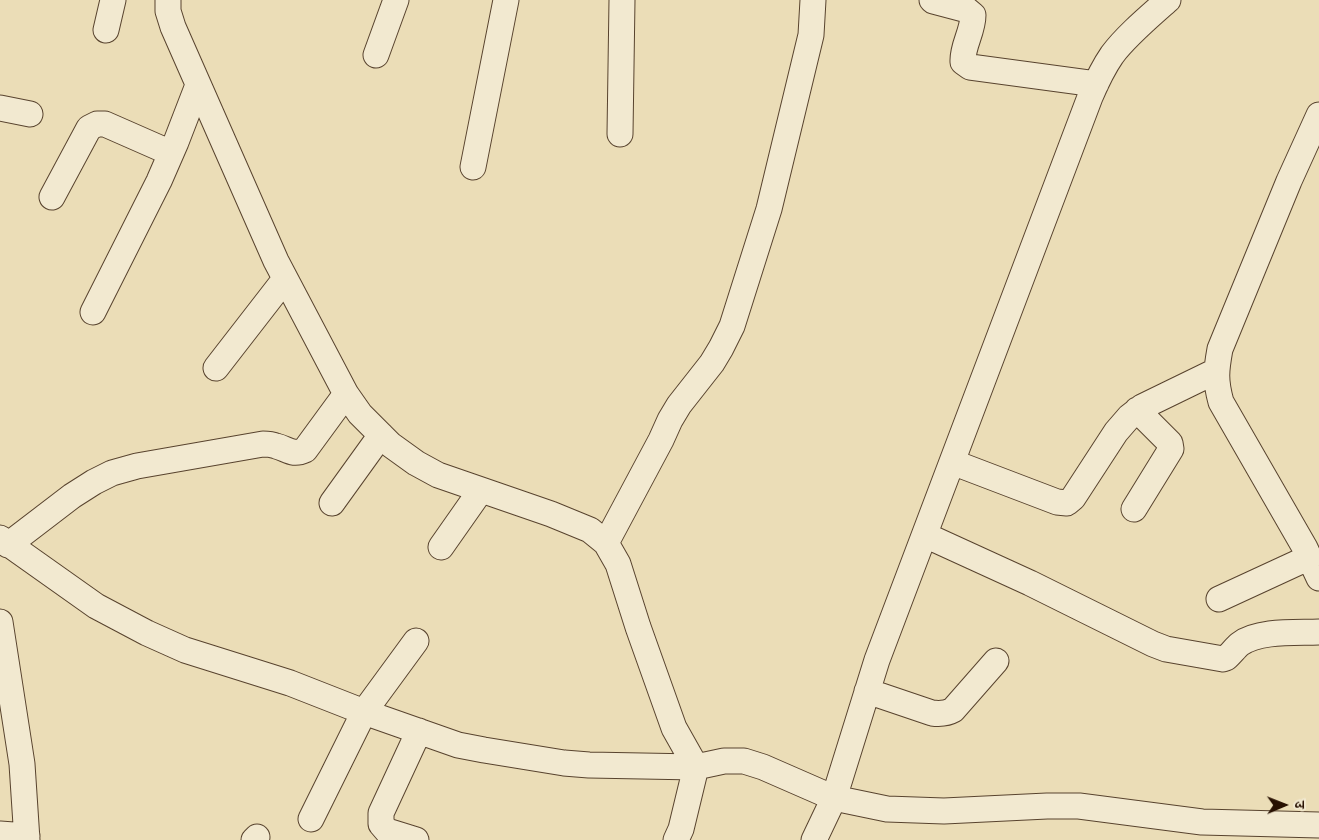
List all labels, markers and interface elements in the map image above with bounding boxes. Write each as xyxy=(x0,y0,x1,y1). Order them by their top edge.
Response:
north arrow xyxy=(1259,780,1309,830)
text: उ xyxy=(1290,801,1308,808)

